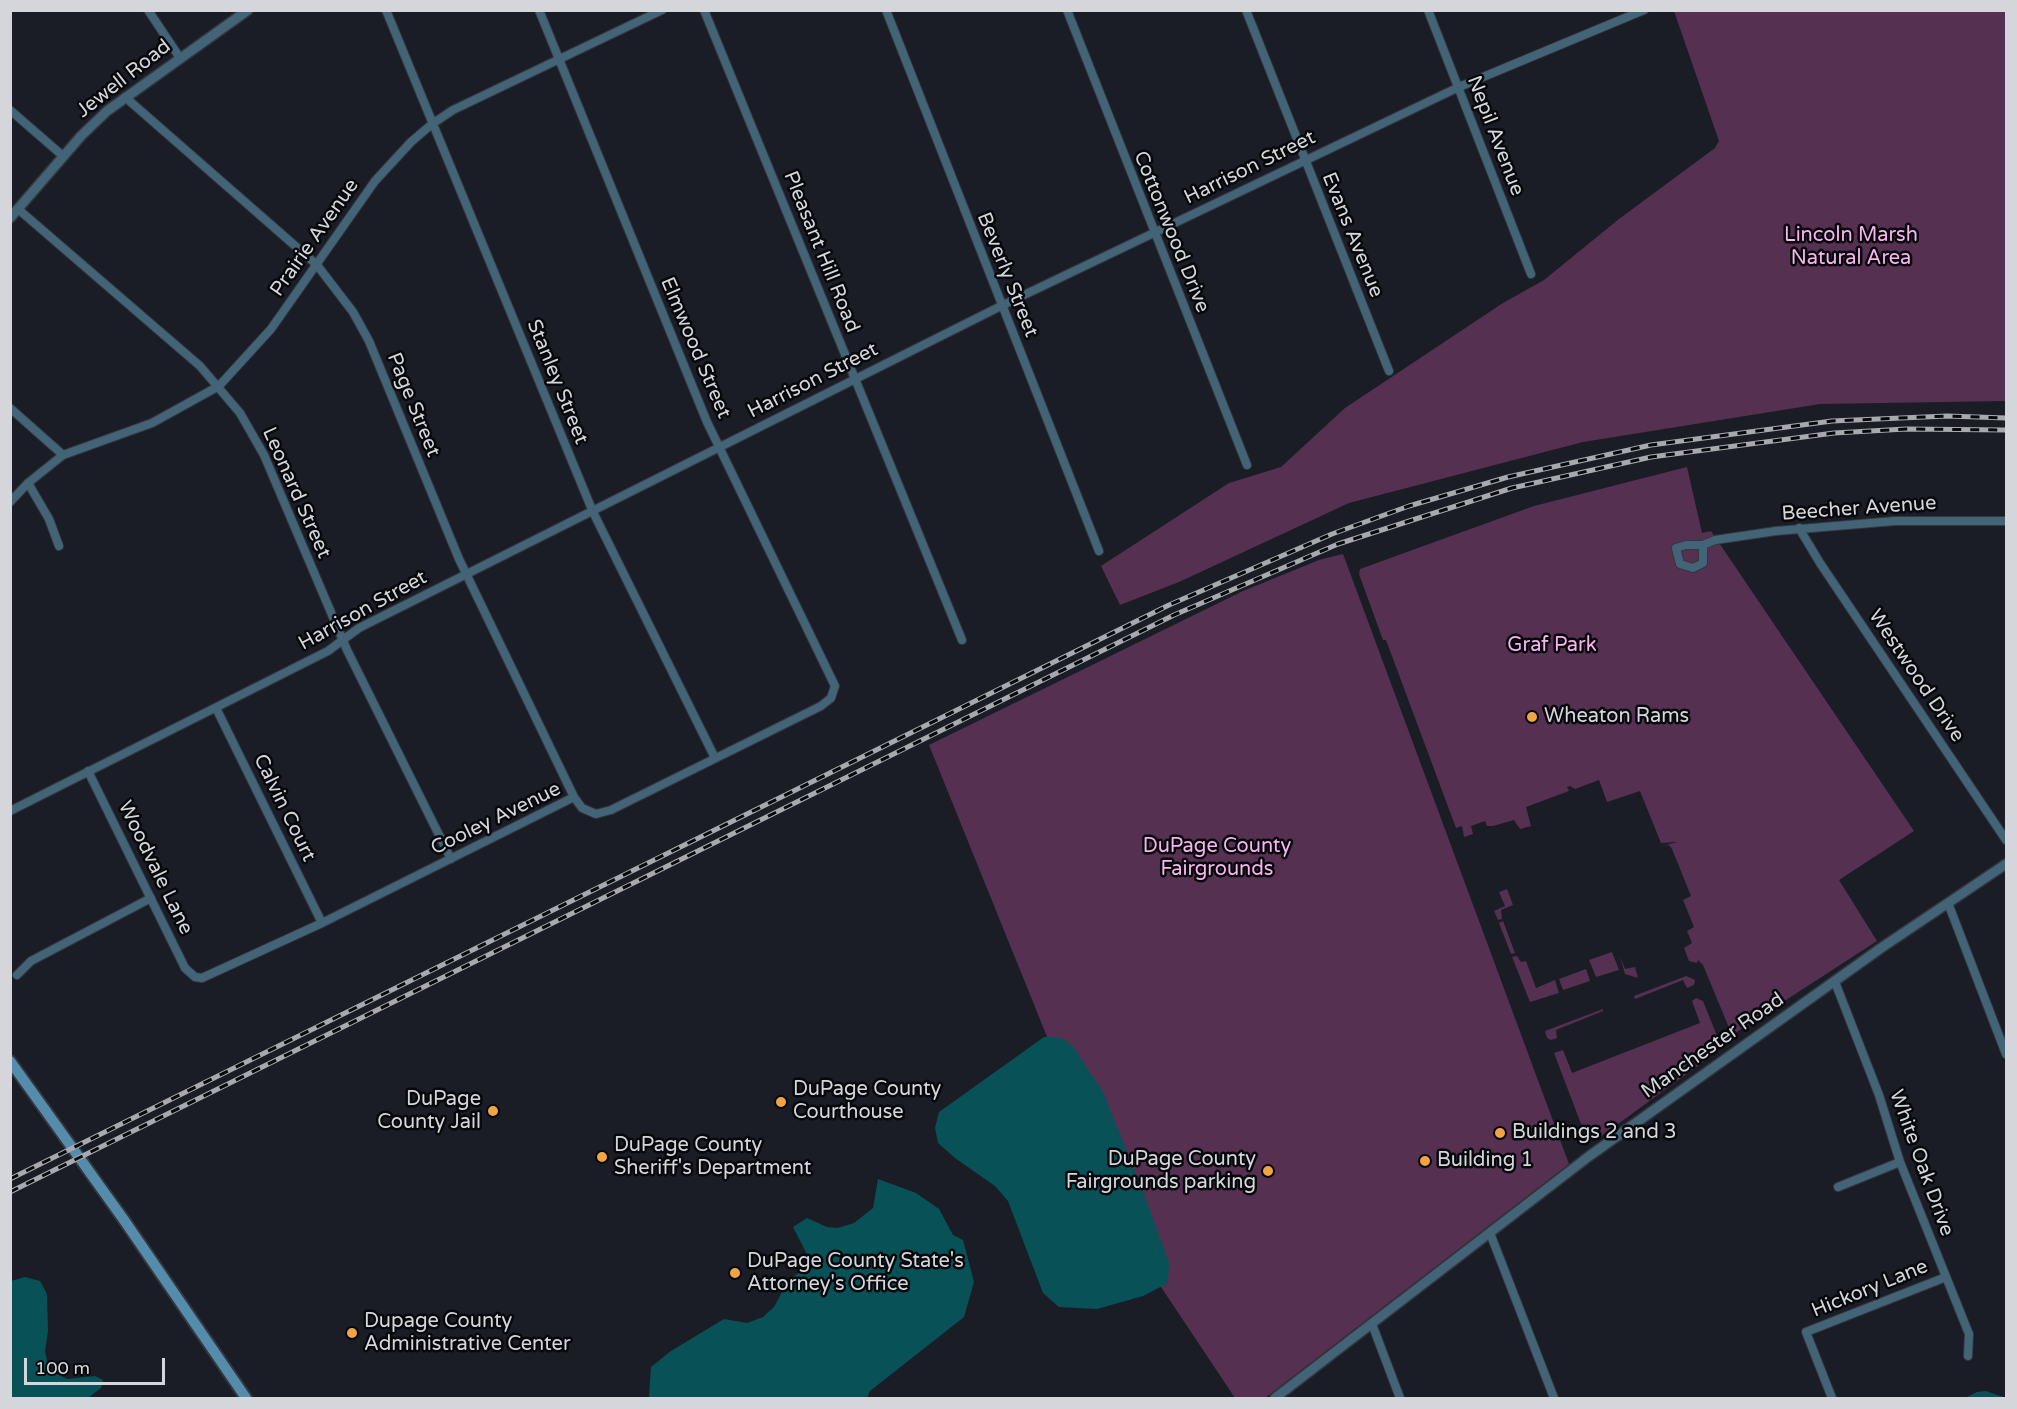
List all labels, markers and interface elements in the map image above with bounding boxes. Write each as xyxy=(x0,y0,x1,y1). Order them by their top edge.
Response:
street label: Jewell Road xyxy=(72,35,176,123)
street label: Nepil Avenue xyxy=(1461,73,1529,199)
street label: Harrison Street xyxy=(1181,126,1319,210)
street label: Cottonwood Drive xyxy=(1128,148,1214,316)
street label: Pleasant Hill Road xyxy=(778,168,864,336)
street label: Evans Avenue xyxy=(1316,169,1388,301)
street label: Prairie Avenue xyxy=(266,175,364,301)
street label: Beverly Street xyxy=(971,209,1043,341)
park label: Lincoln Marsh Natural Area xyxy=(1784,224,1918,271)
street label: Elmwood Street xyxy=(654,274,736,422)
street label: Stanley Street xyxy=(521,316,593,448)
street label: Harrison Street xyxy=(744,338,882,424)
street label: Page Street xyxy=(381,349,445,461)
street label: Leonard Street xyxy=(256,424,336,562)
street label: Beecher Avenue xyxy=(1781,492,1937,526)
street label: Harrison Street xyxy=(295,566,431,656)
street label: Westwood Drive xyxy=(1863,605,1969,747)
park label: Graf Park xyxy=(1507,634,1597,658)
place label: Wheaton Rams xyxy=(1544,705,1689,729)
marker: Wheaton Rams xyxy=(1525,710,1539,724)
street label: Calvin Court xyxy=(248,750,320,866)
street label: Cooley Avenue xyxy=(427,777,565,861)
street label: Woodvale Lane xyxy=(112,797,198,939)
park label: DuPage County Fairgrounds xyxy=(1143,835,1291,882)
street label: Manchester Road xyxy=(1637,988,1789,1104)
place label: DuPage County Courthouse xyxy=(793,1078,941,1125)
street label: White Oak Drive xyxy=(1883,1087,1959,1239)
place label: DuPage County Jail xyxy=(377,1088,481,1135)
marker: DuPage County Courthouse xyxy=(774,1095,788,1109)
marker: DuPage County Jail xyxy=(486,1104,500,1118)
place label: Buildings 2 and 3 xyxy=(1512,1121,1677,1145)
marker: Buildings 2 and 3 xyxy=(1493,1126,1507,1140)
place label: DuPage County Sheriff's Department xyxy=(614,1134,811,1181)
place label: DuPage County Fairgrounds parking xyxy=(1066,1148,1256,1195)
place label: Building 1 xyxy=(1437,1149,1533,1173)
marker: DuPage County Sheriff's Department xyxy=(595,1150,609,1164)
marker: Building 1 xyxy=(1418,1154,1432,1168)
marker: DuPage County Fairgrounds parking xyxy=(1261,1164,1275,1178)
place label: DuPage County State's Attorney's Office xyxy=(747,1250,964,1297)
street label: Hickory Lane xyxy=(1808,1255,1932,1323)
marker: DuPage County State's Attorney's Office xyxy=(728,1266,742,1280)
place label: Dupage County Administrative Center xyxy=(364,1310,571,1357)
marker: Dupage County Administrative Center xyxy=(345,1326,359,1340)
scale bar xyxy=(27,1346,168,1384)
text: 100 m xyxy=(35,1357,90,1379)

